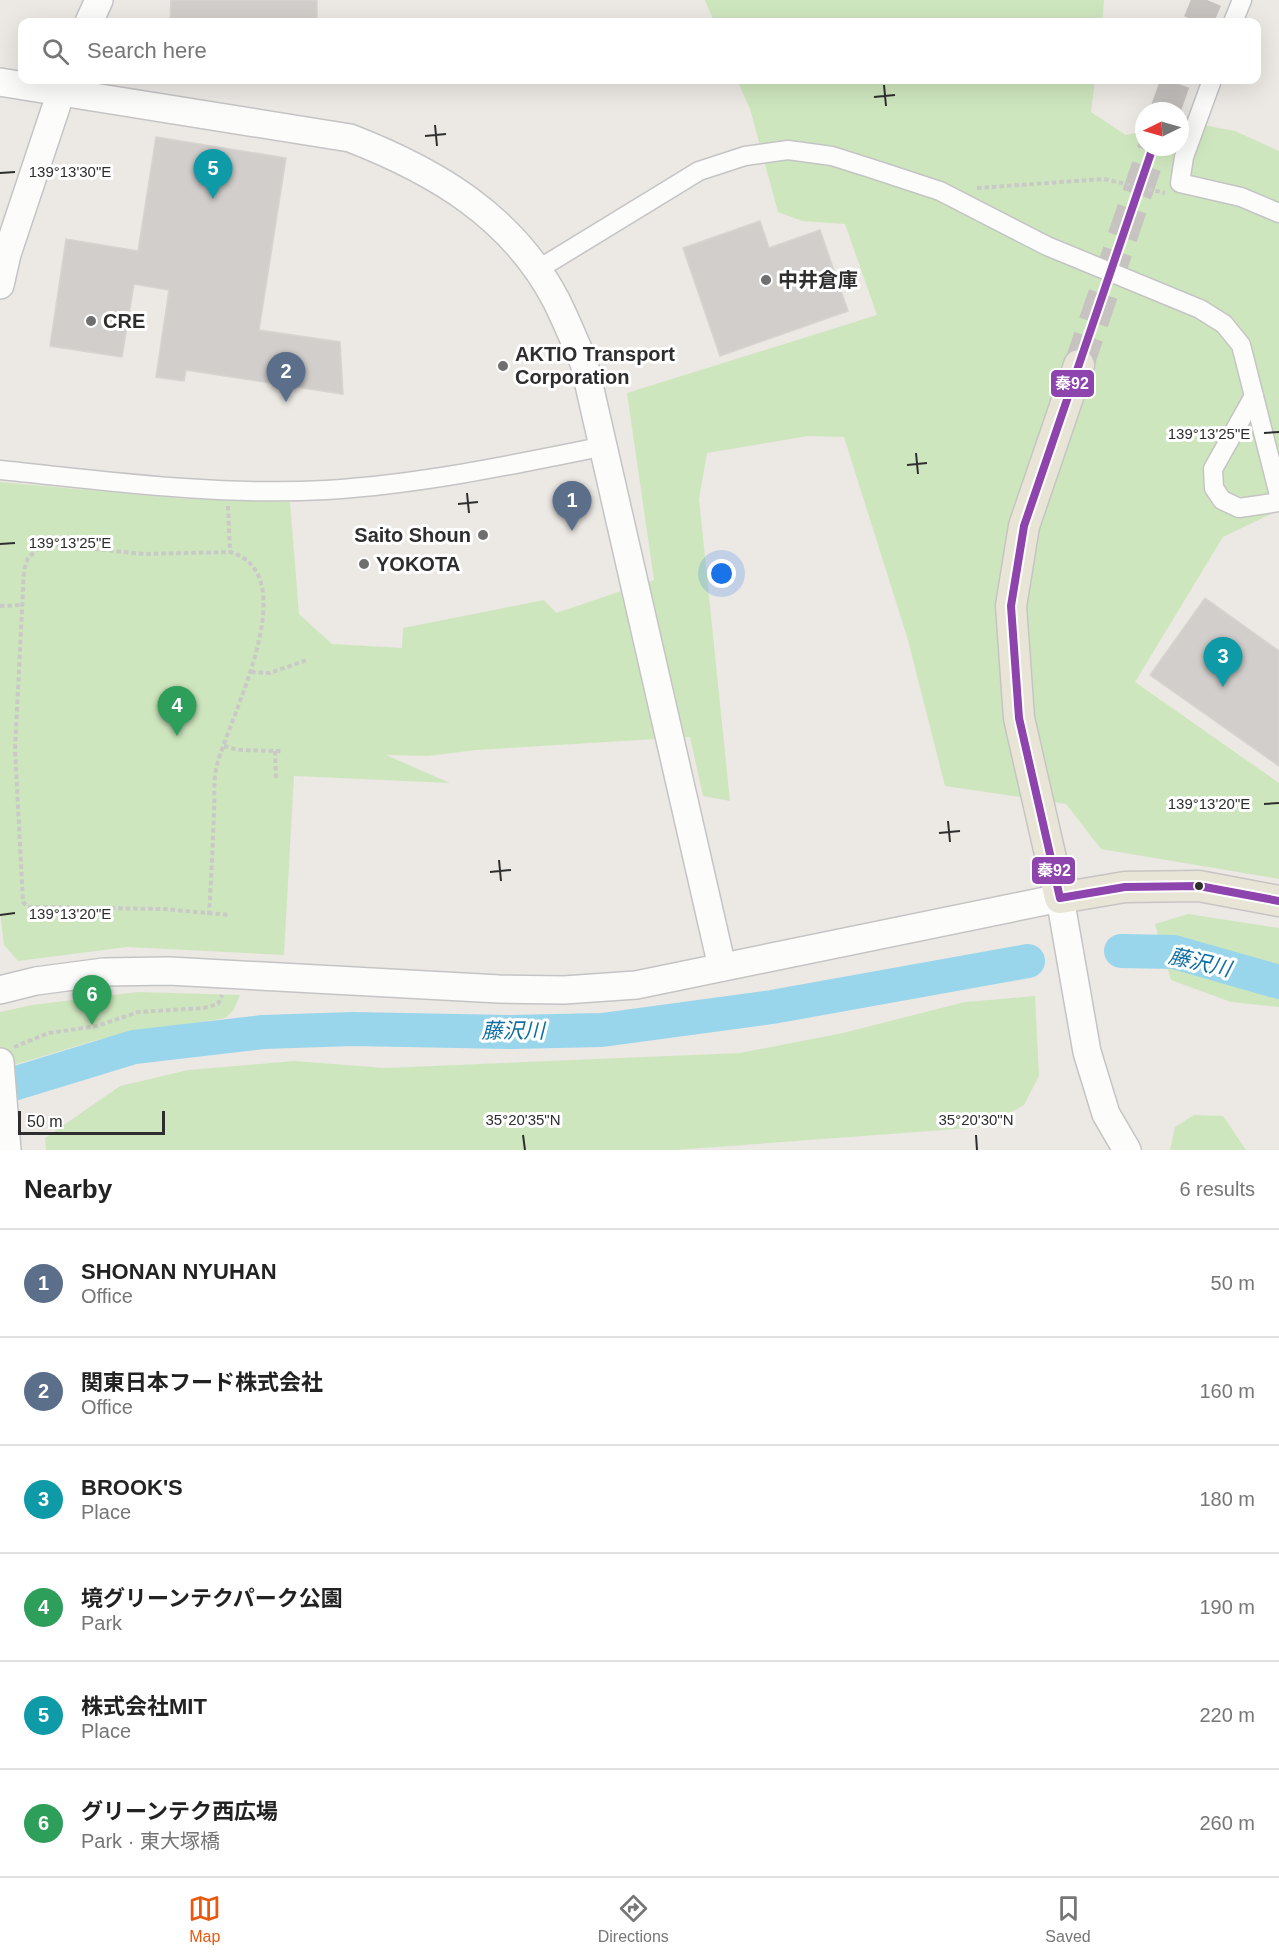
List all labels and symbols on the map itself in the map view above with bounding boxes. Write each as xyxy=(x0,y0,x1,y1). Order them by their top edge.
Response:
north arrow xyxy=(1135,102,1189,156)
pin: 5 xyxy=(194,150,232,199)
text: 139°13'30"E xyxy=(29,163,111,180)
place label: 中井倉庫 xyxy=(778,269,858,291)
marker: 中井倉庫 xyxy=(759,273,773,287)
place label: CRE xyxy=(103,310,145,332)
marker: CRE xyxy=(84,314,98,328)
place label: AKTIO Transport Corporation xyxy=(515,343,675,388)
pin: 2 xyxy=(266,352,306,402)
marker: AKTIO Transport Corporation xyxy=(496,359,510,373)
line badge: 秦92 xyxy=(1050,369,1095,398)
text: 秦92 xyxy=(1055,375,1089,392)
text: 139°13'25"E xyxy=(1168,425,1250,442)
pin: 1 xyxy=(552,482,592,531)
place label: Saito Shoun xyxy=(354,524,471,546)
marker: Saito Shoun xyxy=(476,528,490,542)
text: 139°13'25"E xyxy=(29,534,111,551)
place label: YOKOTA xyxy=(376,553,460,575)
marker: YOKOTA xyxy=(357,557,371,571)
your location xyxy=(707,559,736,588)
pin: 3 xyxy=(1204,638,1242,687)
pin: 4 xyxy=(158,686,196,736)
text: 139°13'20"E xyxy=(1168,795,1250,812)
line badge: 秦92 xyxy=(1031,856,1076,885)
text: 秦92 xyxy=(1037,862,1071,879)
unlabelled marker xyxy=(1193,880,1205,892)
text: 139°13'20"E xyxy=(29,905,111,922)
water label: 藤沢川 xyxy=(1167,944,1235,981)
pin: 6 xyxy=(72,976,112,1025)
water label: 藤沢川 xyxy=(482,1019,546,1042)
scale bar xyxy=(18,1108,165,1136)
text: 35°20'35"N xyxy=(485,1111,561,1128)
text: 35°20'30"N xyxy=(938,1111,1014,1128)

